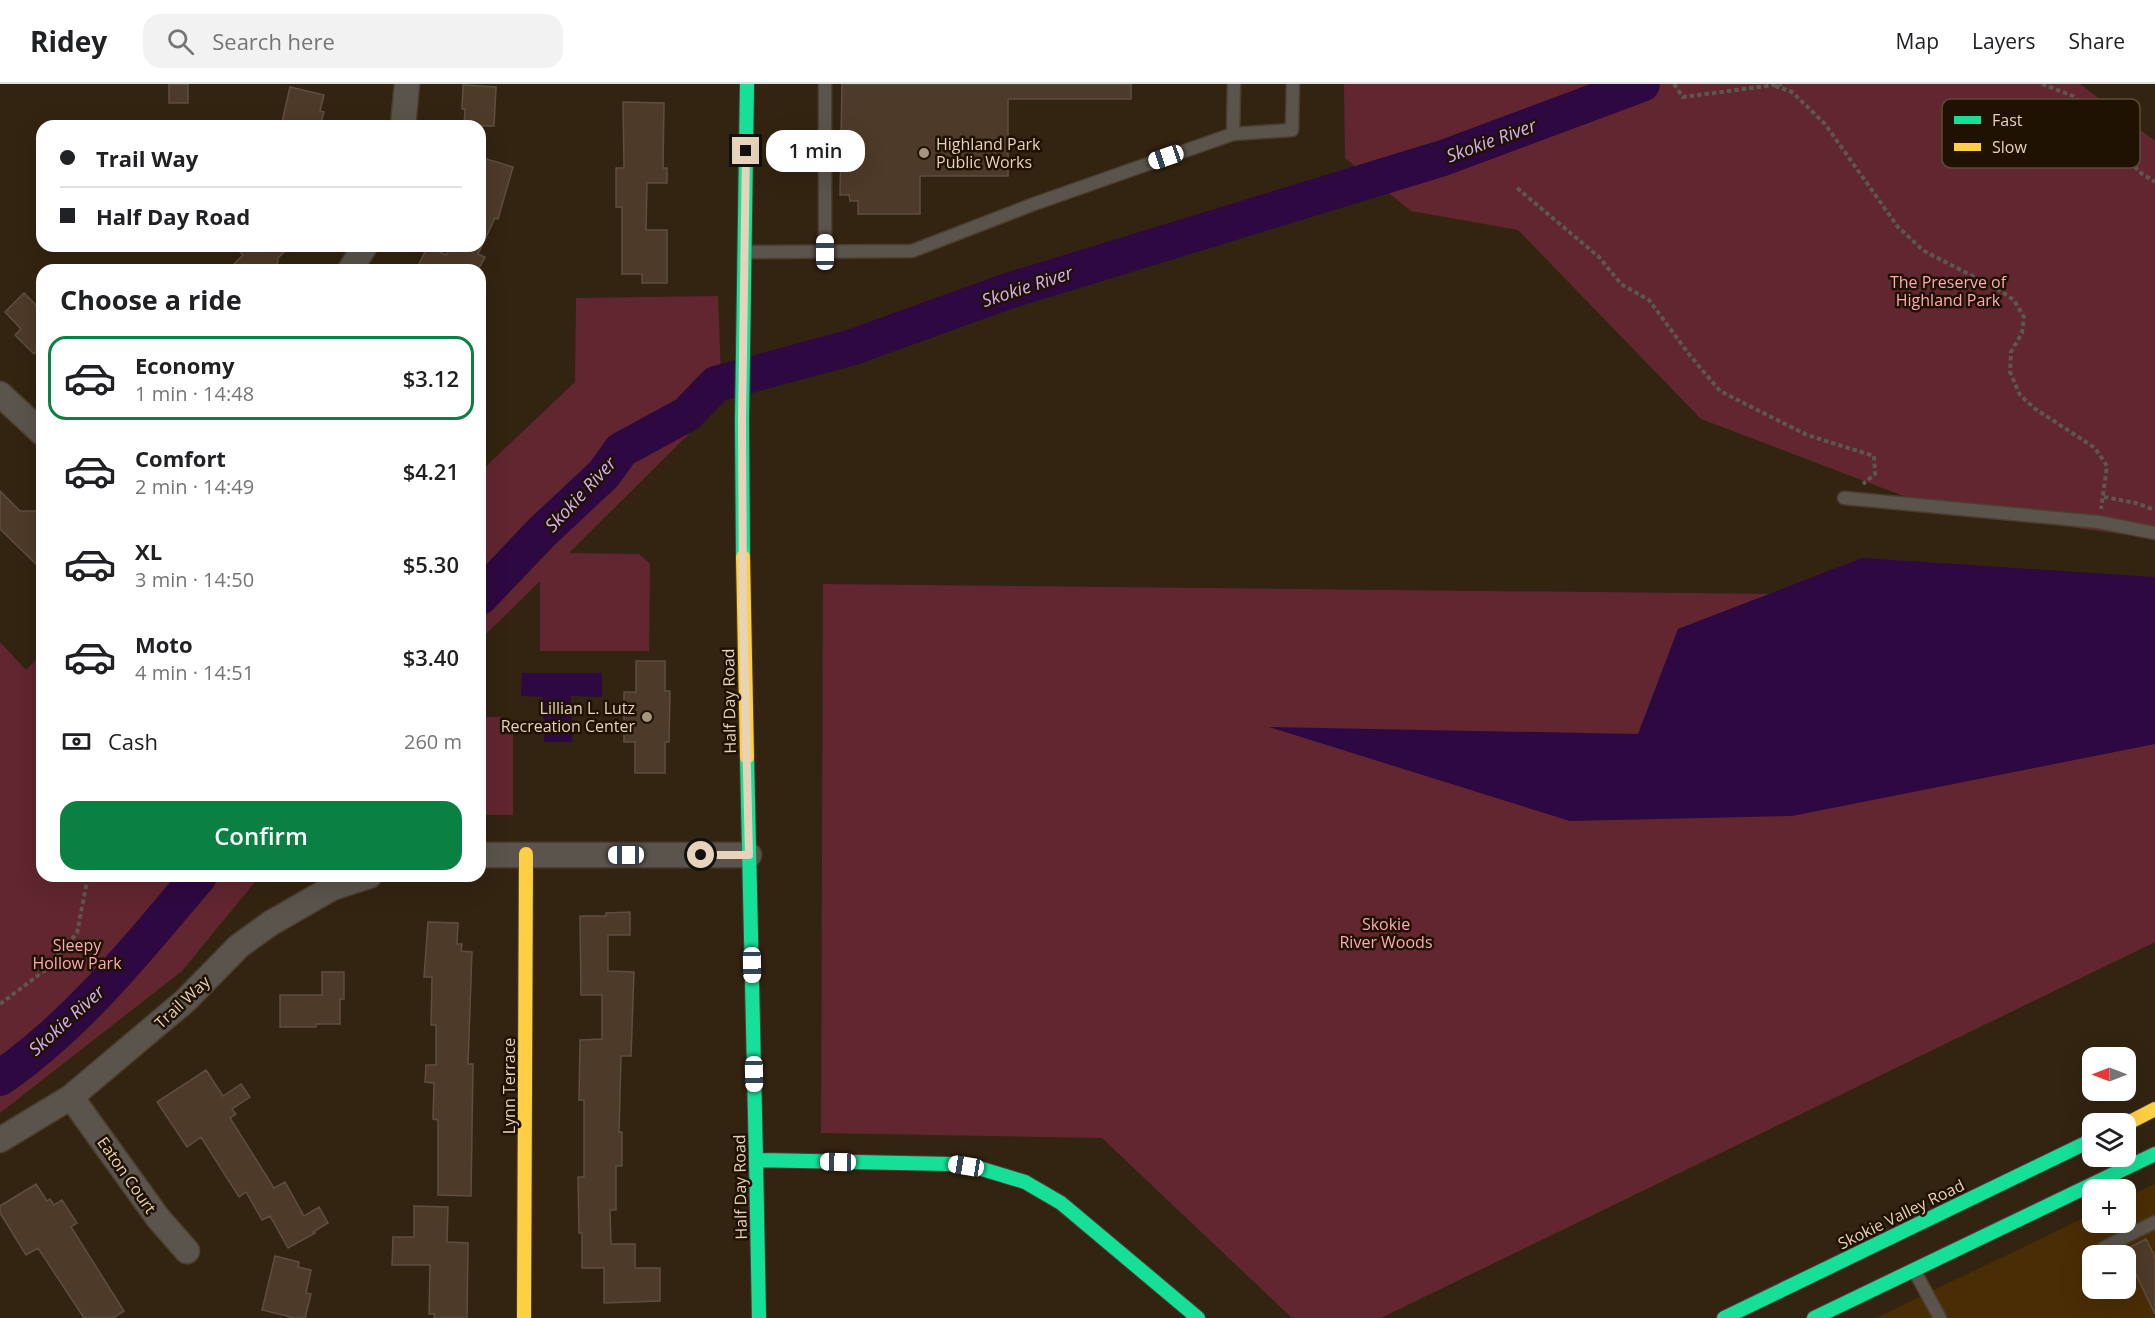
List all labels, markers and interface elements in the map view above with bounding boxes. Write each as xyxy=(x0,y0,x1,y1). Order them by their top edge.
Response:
search box xyxy=(143,14,563,68)
text: Ridey xyxy=(30,22,107,60)
icon: search xyxy=(164,25,197,58)
text: Search here xyxy=(212,26,335,56)
text: Map xyxy=(1896,27,1939,55)
text: Layers xyxy=(1972,27,2036,55)
text: Share xyxy=(2069,27,2125,55)
legend xyxy=(1942,99,2140,168)
text: Fast xyxy=(1992,109,2023,131)
water label: Skokie River xyxy=(1443,112,1540,167)
callout: 1 min xyxy=(767,130,866,172)
place label: Highland Park Public Works xyxy=(936,133,1041,173)
text: Slow xyxy=(1992,136,2027,158)
route end xyxy=(732,137,759,164)
text: 1 min xyxy=(789,137,843,164)
text: Trail Way xyxy=(96,143,198,173)
car xyxy=(1146,143,1186,171)
marker: Highland Park Public Works xyxy=(917,146,931,160)
text: Half Day Road xyxy=(96,201,250,231)
car xyxy=(816,234,834,270)
water label: Skokie River xyxy=(979,260,1076,312)
park label: The Preserve of Highland Park xyxy=(1890,271,2008,311)
text: Choose a ride xyxy=(60,281,242,318)
text: Economy xyxy=(135,350,234,380)
icon: car xyxy=(63,351,117,405)
text: $3.12 xyxy=(403,363,459,393)
text: 1 min · 14:48 xyxy=(135,380,254,407)
text: Comfort xyxy=(135,443,226,473)
icon: car xyxy=(63,444,117,498)
water label: Skokie River xyxy=(539,451,621,537)
text: $4.21 xyxy=(403,456,459,486)
text: 2 min · 14:49 xyxy=(135,473,254,500)
text: XL xyxy=(135,536,162,566)
icon: car xyxy=(63,537,117,591)
text: $5.30 xyxy=(403,549,459,579)
text: 3 min · 14:50 xyxy=(135,566,254,593)
text: Moto xyxy=(135,629,193,659)
icon: car xyxy=(63,630,117,684)
text: $3.40 xyxy=(403,642,459,672)
street label: Half Day Road xyxy=(717,648,741,754)
text: 4 min · 14:51 xyxy=(135,659,254,686)
place label: Lillian L. Lutz Recreation Center xyxy=(501,697,635,737)
marker: Lillian L. Lutz Recreation Center xyxy=(640,710,654,724)
icon: cash xyxy=(60,725,93,758)
text: Cash xyxy=(108,726,158,756)
text: 260 m xyxy=(404,728,462,755)
button: Confirm xyxy=(60,801,462,870)
route start xyxy=(687,841,714,868)
car xyxy=(608,846,644,864)
park label: Skokie River Woods xyxy=(1339,913,1433,953)
park label: Sleepy Hollow Park xyxy=(32,934,122,974)
car xyxy=(743,947,761,983)
street label: Trail Way xyxy=(150,970,215,1033)
water label: Skokie River xyxy=(23,979,110,1060)
street label: Lynn Terrace xyxy=(498,1038,520,1134)
north arrow xyxy=(2082,1047,2136,1101)
map controls xyxy=(2082,1047,2136,1299)
car xyxy=(745,1056,763,1092)
button: layers xyxy=(2082,1113,2136,1167)
street label: Eaton Court xyxy=(93,1132,162,1218)
street label: Half Day Road xyxy=(728,1134,752,1240)
car xyxy=(820,1153,856,1171)
car xyxy=(947,1154,985,1178)
street label: Skokie Valley Road xyxy=(1834,1174,1968,1254)
button: + xyxy=(2082,1179,2136,1233)
button: − xyxy=(2082,1245,2136,1299)

